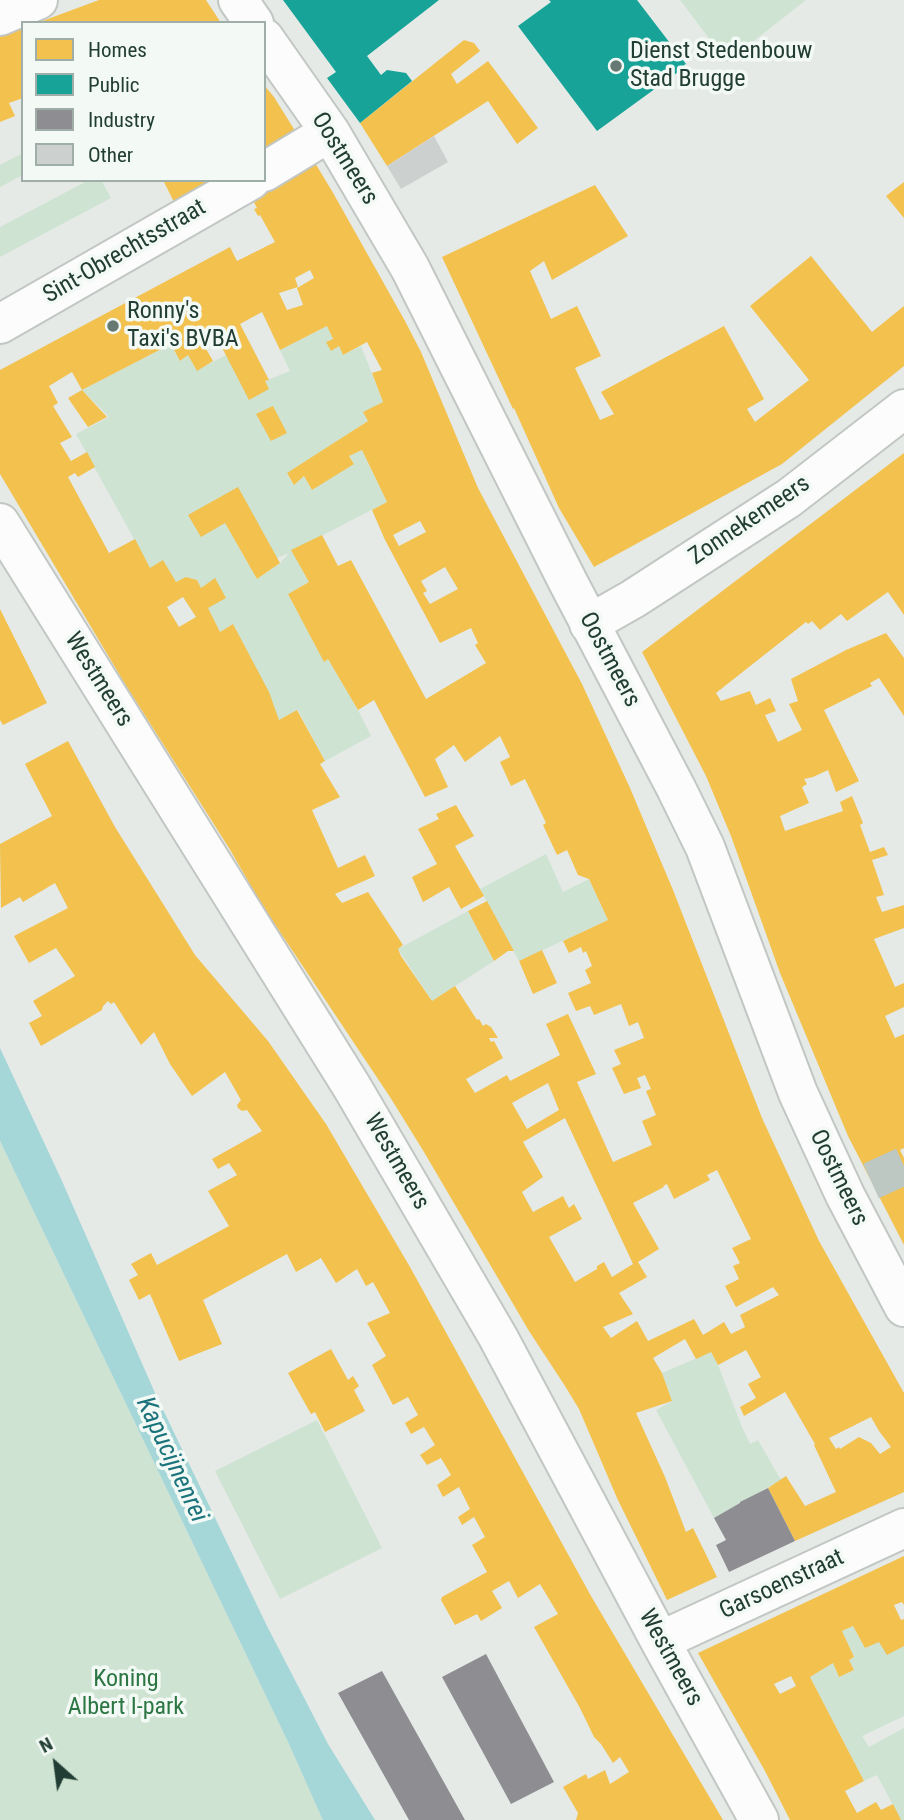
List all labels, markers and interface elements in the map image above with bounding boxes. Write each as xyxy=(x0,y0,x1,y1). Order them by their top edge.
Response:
legend xyxy=(21,21,266,182)
text: Homes xyxy=(88,38,147,62)
place label: Dienst Stedenbouw Stad Brugge xyxy=(630,38,812,94)
marker: Dienst Stedenbouw Stad Brugge xyxy=(608,58,624,74)
text: Public xyxy=(88,73,140,97)
text: Industry xyxy=(88,108,155,132)
street label: Oostmeers xyxy=(304,108,384,210)
text: Other xyxy=(88,143,133,167)
street label: Sint-Obrechtsstraat xyxy=(39,194,211,310)
place label: Ronny's Taxi's BVBA xyxy=(127,298,239,354)
marker: Ronny's Taxi's BVBA xyxy=(105,318,121,334)
street label: Zonnekemeers xyxy=(684,470,816,572)
street label: Oostmeers xyxy=(572,608,646,712)
street label: Westmeers xyxy=(58,627,138,733)
street label: Westmeers xyxy=(357,1109,435,1215)
street label: Oostmeers xyxy=(802,1125,874,1231)
water label: Kapucijnenrei xyxy=(128,1392,214,1528)
street label: Garsoenstraat xyxy=(715,1544,849,1626)
street label: Westmeers xyxy=(632,1605,708,1711)
park label: Koning Albert I-park xyxy=(68,1666,184,1722)
north arrow xyxy=(21,1729,91,1799)
text: N xyxy=(35,1732,56,1758)

